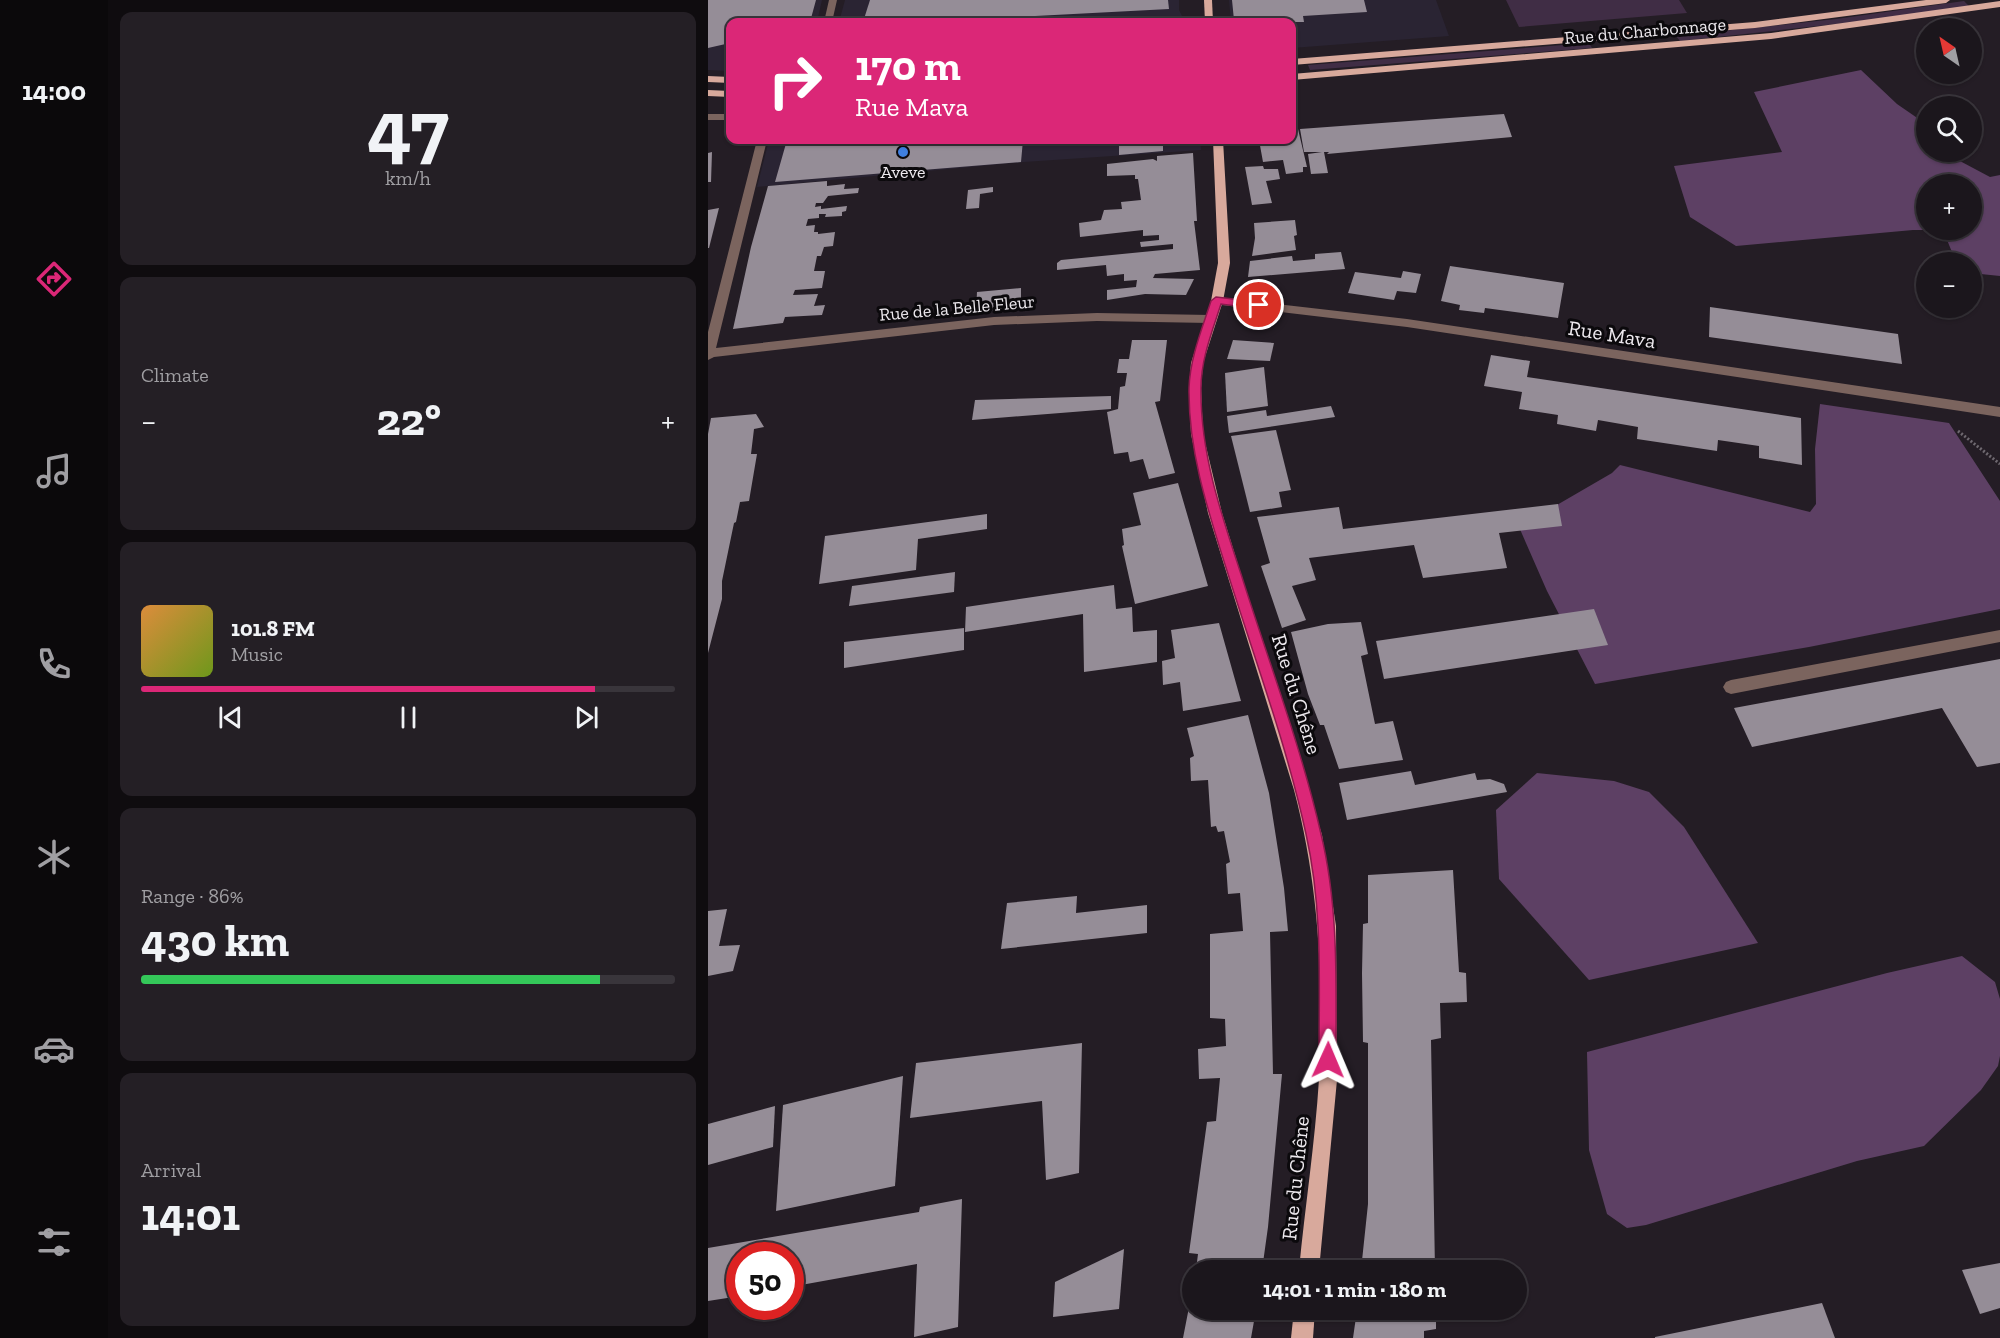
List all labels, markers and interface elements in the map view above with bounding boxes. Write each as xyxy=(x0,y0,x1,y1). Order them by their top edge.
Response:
street label: Rue du Charbonnage xyxy=(1563,13,1727,49)
north arrow xyxy=(1916,18,1982,84)
map controls xyxy=(1916,18,1982,318)
text: 170 m xyxy=(855,40,961,91)
icon: right xyxy=(756,42,834,120)
text: 14:00 xyxy=(22,75,86,107)
text: 47 xyxy=(367,80,449,174)
text: Rue Mava xyxy=(855,91,968,123)
button: search xyxy=(1916,96,1982,162)
marker: Aveve xyxy=(896,145,910,159)
place label: Aveve xyxy=(880,161,926,183)
text: km/h xyxy=(385,166,431,190)
button: + xyxy=(1916,174,1982,240)
button: − xyxy=(1916,252,1982,318)
icon: directions xyxy=(33,258,75,300)
pin xyxy=(1233,279,1284,330)
icon: arrive xyxy=(1242,288,1275,321)
street label: Rue de la Belle Fleur xyxy=(878,290,1036,326)
street label: Rue Mava xyxy=(1566,315,1658,353)
text: Climate xyxy=(141,363,209,387)
text: 22° xyxy=(376,393,441,447)
text: − xyxy=(141,401,156,440)
text: + xyxy=(661,401,675,440)
icon: music xyxy=(33,450,75,492)
text: 101.8 FM xyxy=(231,615,315,642)
street label: Rue du Chêne xyxy=(1267,631,1327,757)
text: Music xyxy=(231,642,283,666)
icon: phone xyxy=(33,643,75,685)
icon: previous xyxy=(214,701,247,734)
icon: pause xyxy=(392,701,425,734)
icon: next xyxy=(570,701,603,734)
icon: climate xyxy=(33,836,75,878)
text: Range · 86% xyxy=(141,884,243,908)
text: 430 km xyxy=(141,914,289,968)
icon: car xyxy=(33,1028,75,1070)
position arrow xyxy=(1296,1028,1360,1092)
street label: Rue du Chêne xyxy=(1276,1115,1314,1241)
text: Arrival xyxy=(141,1158,201,1182)
text: 14:01 xyxy=(141,1188,240,1242)
icon: filters xyxy=(33,1221,75,1263)
speed limit sign: 50 xyxy=(726,1242,804,1320)
text: 14:01 · 1 min · 180 m xyxy=(1263,1276,1446,1303)

